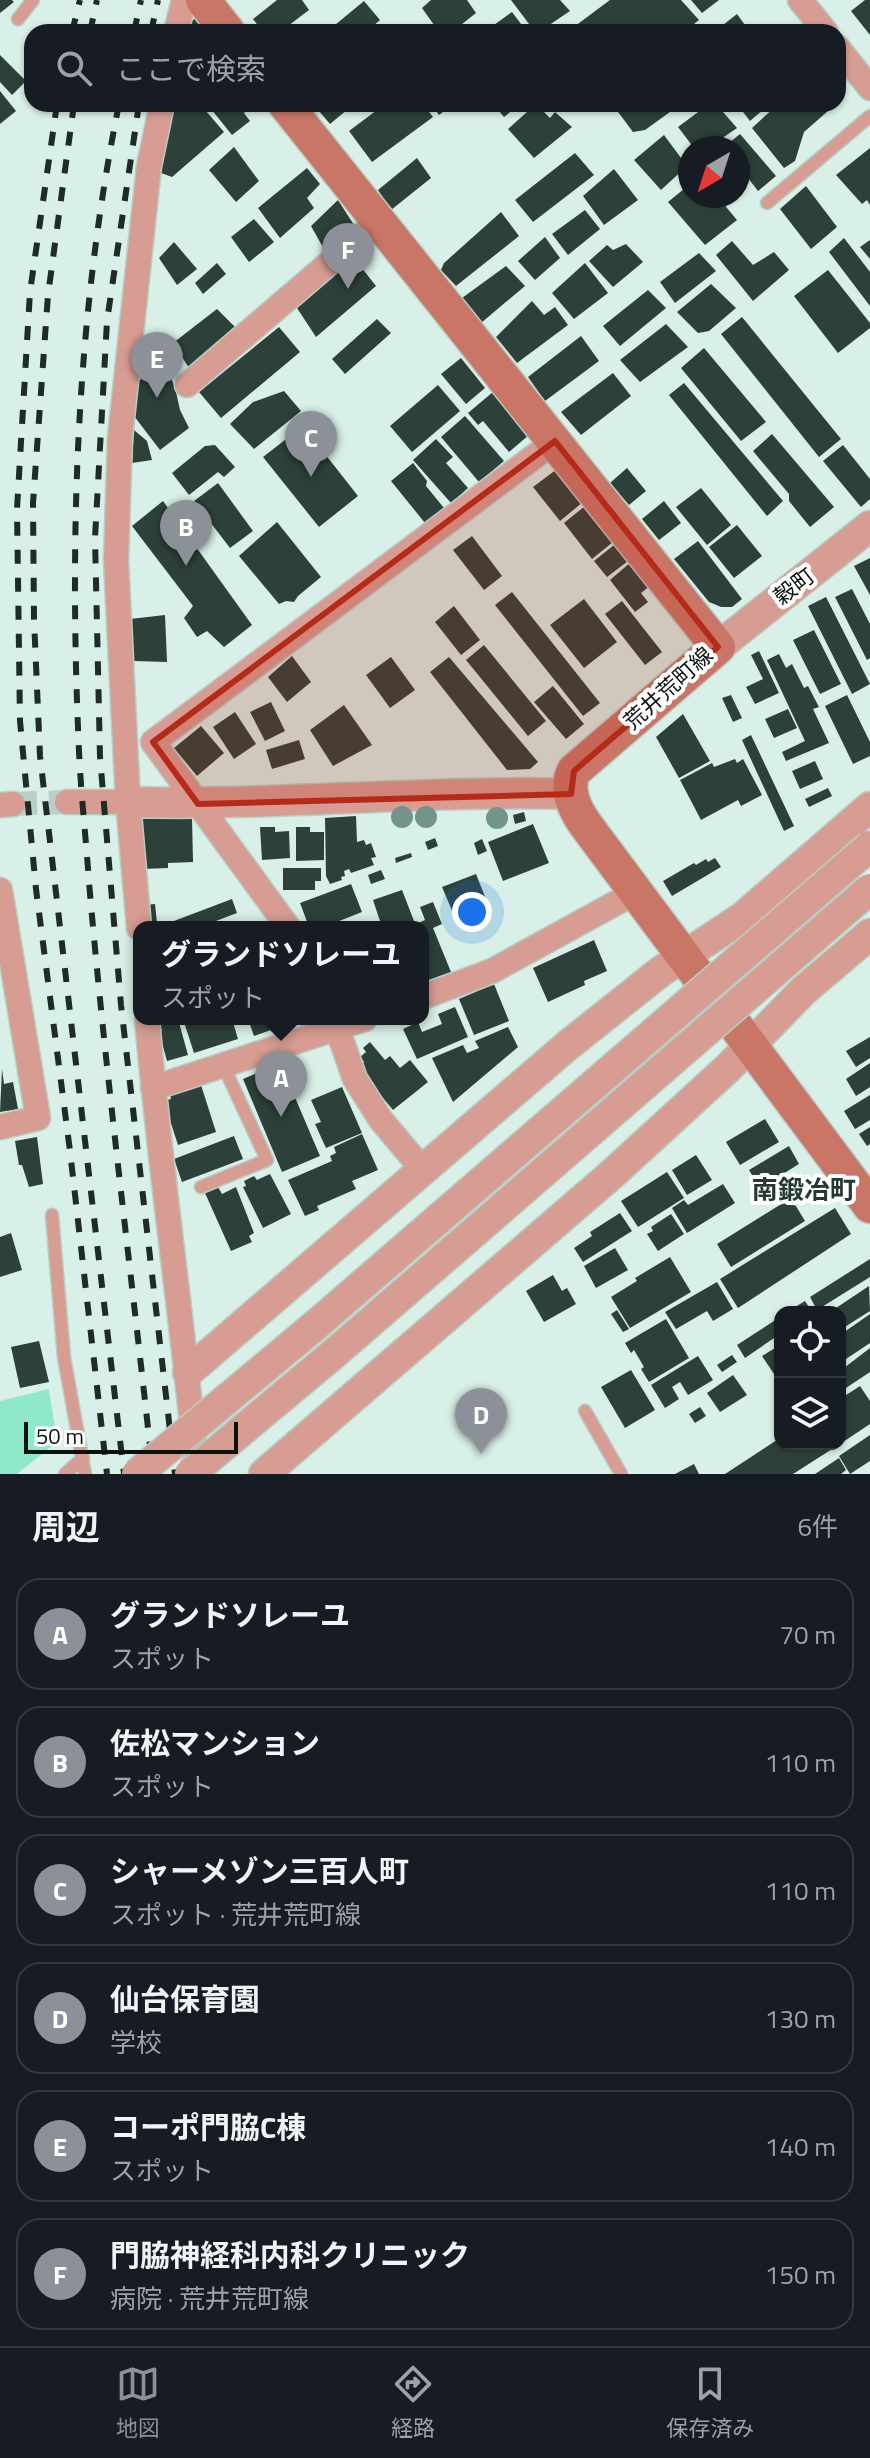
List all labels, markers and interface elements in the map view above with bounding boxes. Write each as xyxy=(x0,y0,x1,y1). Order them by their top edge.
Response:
search box xyxy=(24,24,846,112)
icon: search xyxy=(52,46,96,90)
text: ここで検索 xyxy=(116,46,266,92)
north arrow xyxy=(678,136,750,208)
pin: F xyxy=(322,223,374,289)
pin: E xyxy=(131,332,183,398)
pin: C xyxy=(285,411,337,477)
pin: B xyxy=(160,500,212,566)
street label: 穀町 xyxy=(766,559,822,613)
street label: 荒井荒町線 xyxy=(616,639,720,737)
your location xyxy=(452,892,492,932)
popup xyxy=(133,921,429,1025)
text: グランドソレーユ xyxy=(161,931,401,977)
text: スポット xyxy=(161,978,265,1017)
pin: A xyxy=(255,1051,307,1117)
district label: 南鍛冶町 xyxy=(752,1170,856,1209)
map controls xyxy=(774,1306,846,1450)
button: locate xyxy=(774,1306,846,1378)
button: layers xyxy=(774,1378,846,1450)
pin: D xyxy=(455,1388,507,1454)
scale bar xyxy=(24,1418,238,1454)
text: 50 m xyxy=(36,1419,84,1453)
text: 周辺 xyxy=(32,1500,100,1552)
text: 6件 xyxy=(797,1507,838,1546)
text: グランドソレーユ xyxy=(110,1592,350,1638)
text: A xyxy=(52,1615,68,1654)
text: 70 m xyxy=(779,1615,836,1654)
text: スポット xyxy=(110,1639,214,1678)
text: 佐松マンション xyxy=(110,1720,320,1766)
text: B xyxy=(52,1743,68,1782)
text: 110 m xyxy=(765,1743,836,1782)
text: スポット xyxy=(110,1767,214,1806)
text: シャーメゾン三百人町 xyxy=(110,1848,409,1894)
text: C xyxy=(53,1871,67,1910)
text: 110 m xyxy=(765,1871,836,1910)
text: スポット · 荒井荒町線 xyxy=(110,1895,361,1934)
text: 仙台保育園 xyxy=(110,1976,260,2022)
text: D xyxy=(52,1999,68,2038)
text: 130 m xyxy=(765,1999,836,2038)
text: 学校 xyxy=(110,2023,162,2062)
text: コーポ門脇C棟 xyxy=(110,2104,306,2150)
text: E xyxy=(53,2127,67,2166)
text: 140 m xyxy=(765,2127,836,2166)
text: スポット xyxy=(110,2151,214,2190)
text: 門脇神経科内科クリニック xyxy=(110,2232,470,2278)
text: F xyxy=(53,2255,67,2294)
text: 150 m xyxy=(765,2255,836,2294)
text: 病院 · 荒井荒町線 xyxy=(110,2279,309,2318)
tab: 地図 xyxy=(116,2362,160,2445)
tab: 経路 xyxy=(391,2362,435,2445)
tab: 保存済み xyxy=(666,2362,754,2445)

